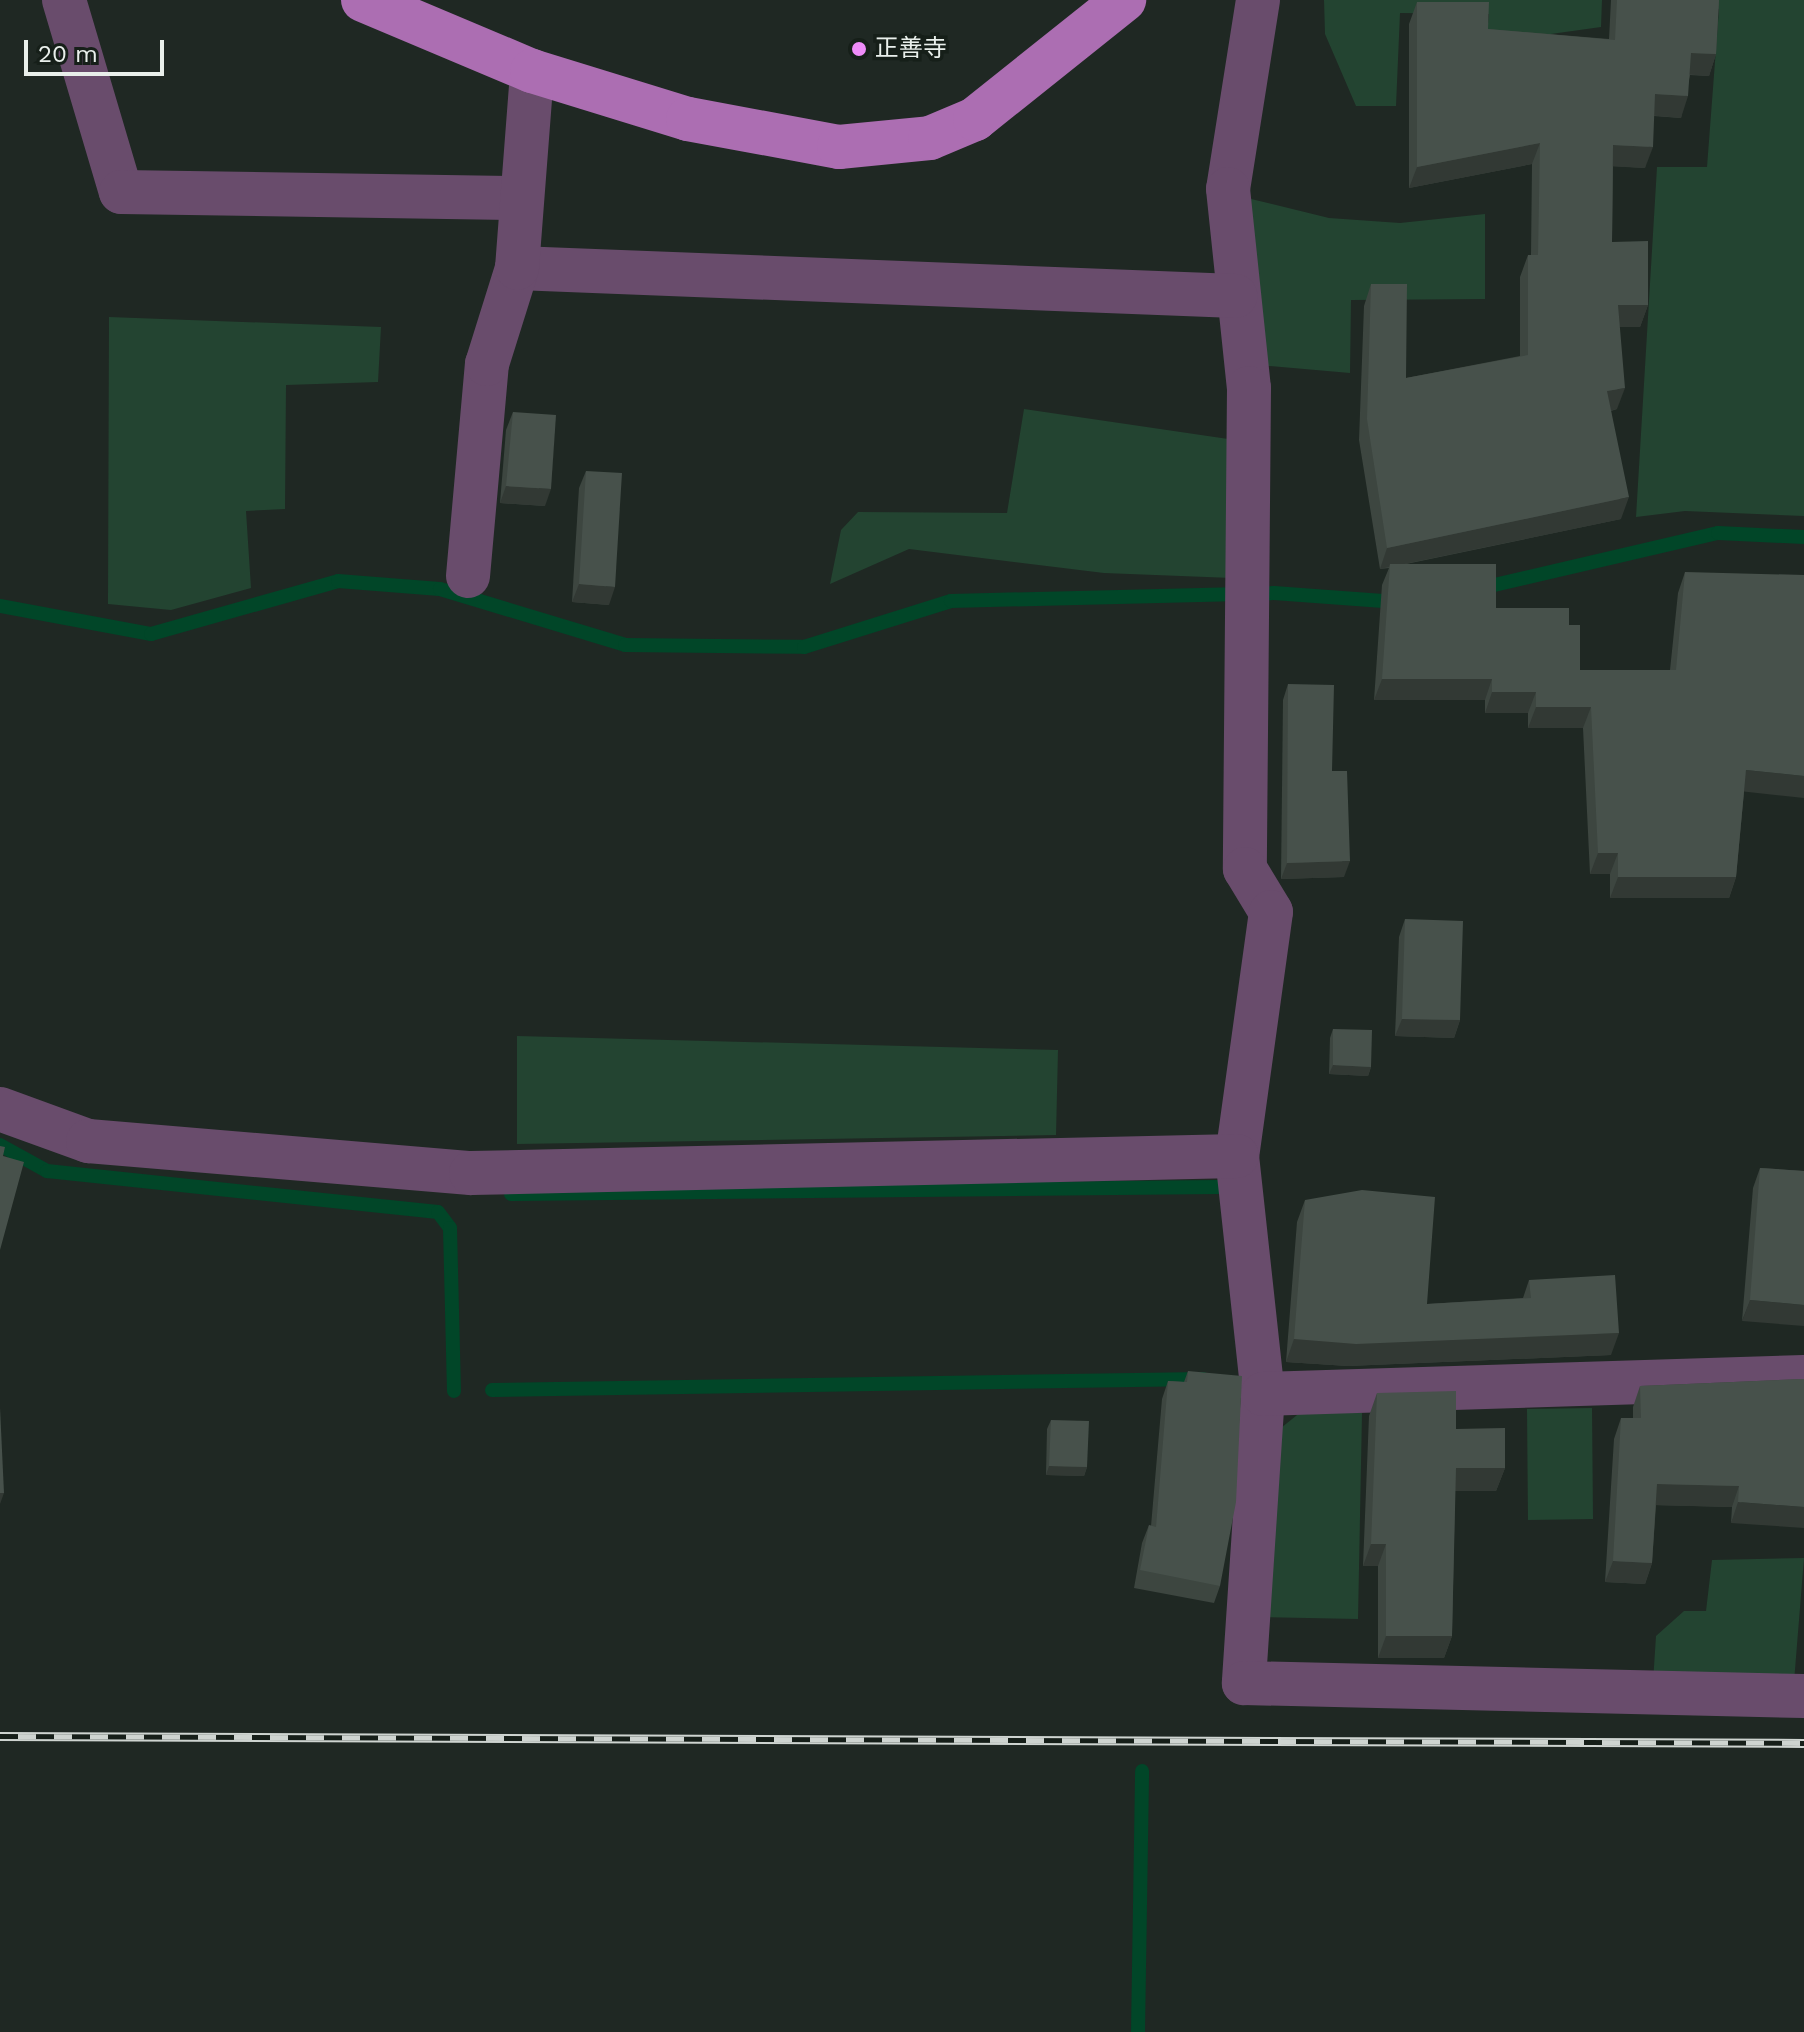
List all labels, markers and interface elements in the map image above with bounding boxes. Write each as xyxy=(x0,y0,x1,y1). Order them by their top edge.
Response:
scale bar xyxy=(28,24,168,74)
place label: 正善寺 xyxy=(875,35,947,63)
text: 20 m xyxy=(38,40,98,68)
marker: 正善寺 xyxy=(850,40,868,58)

